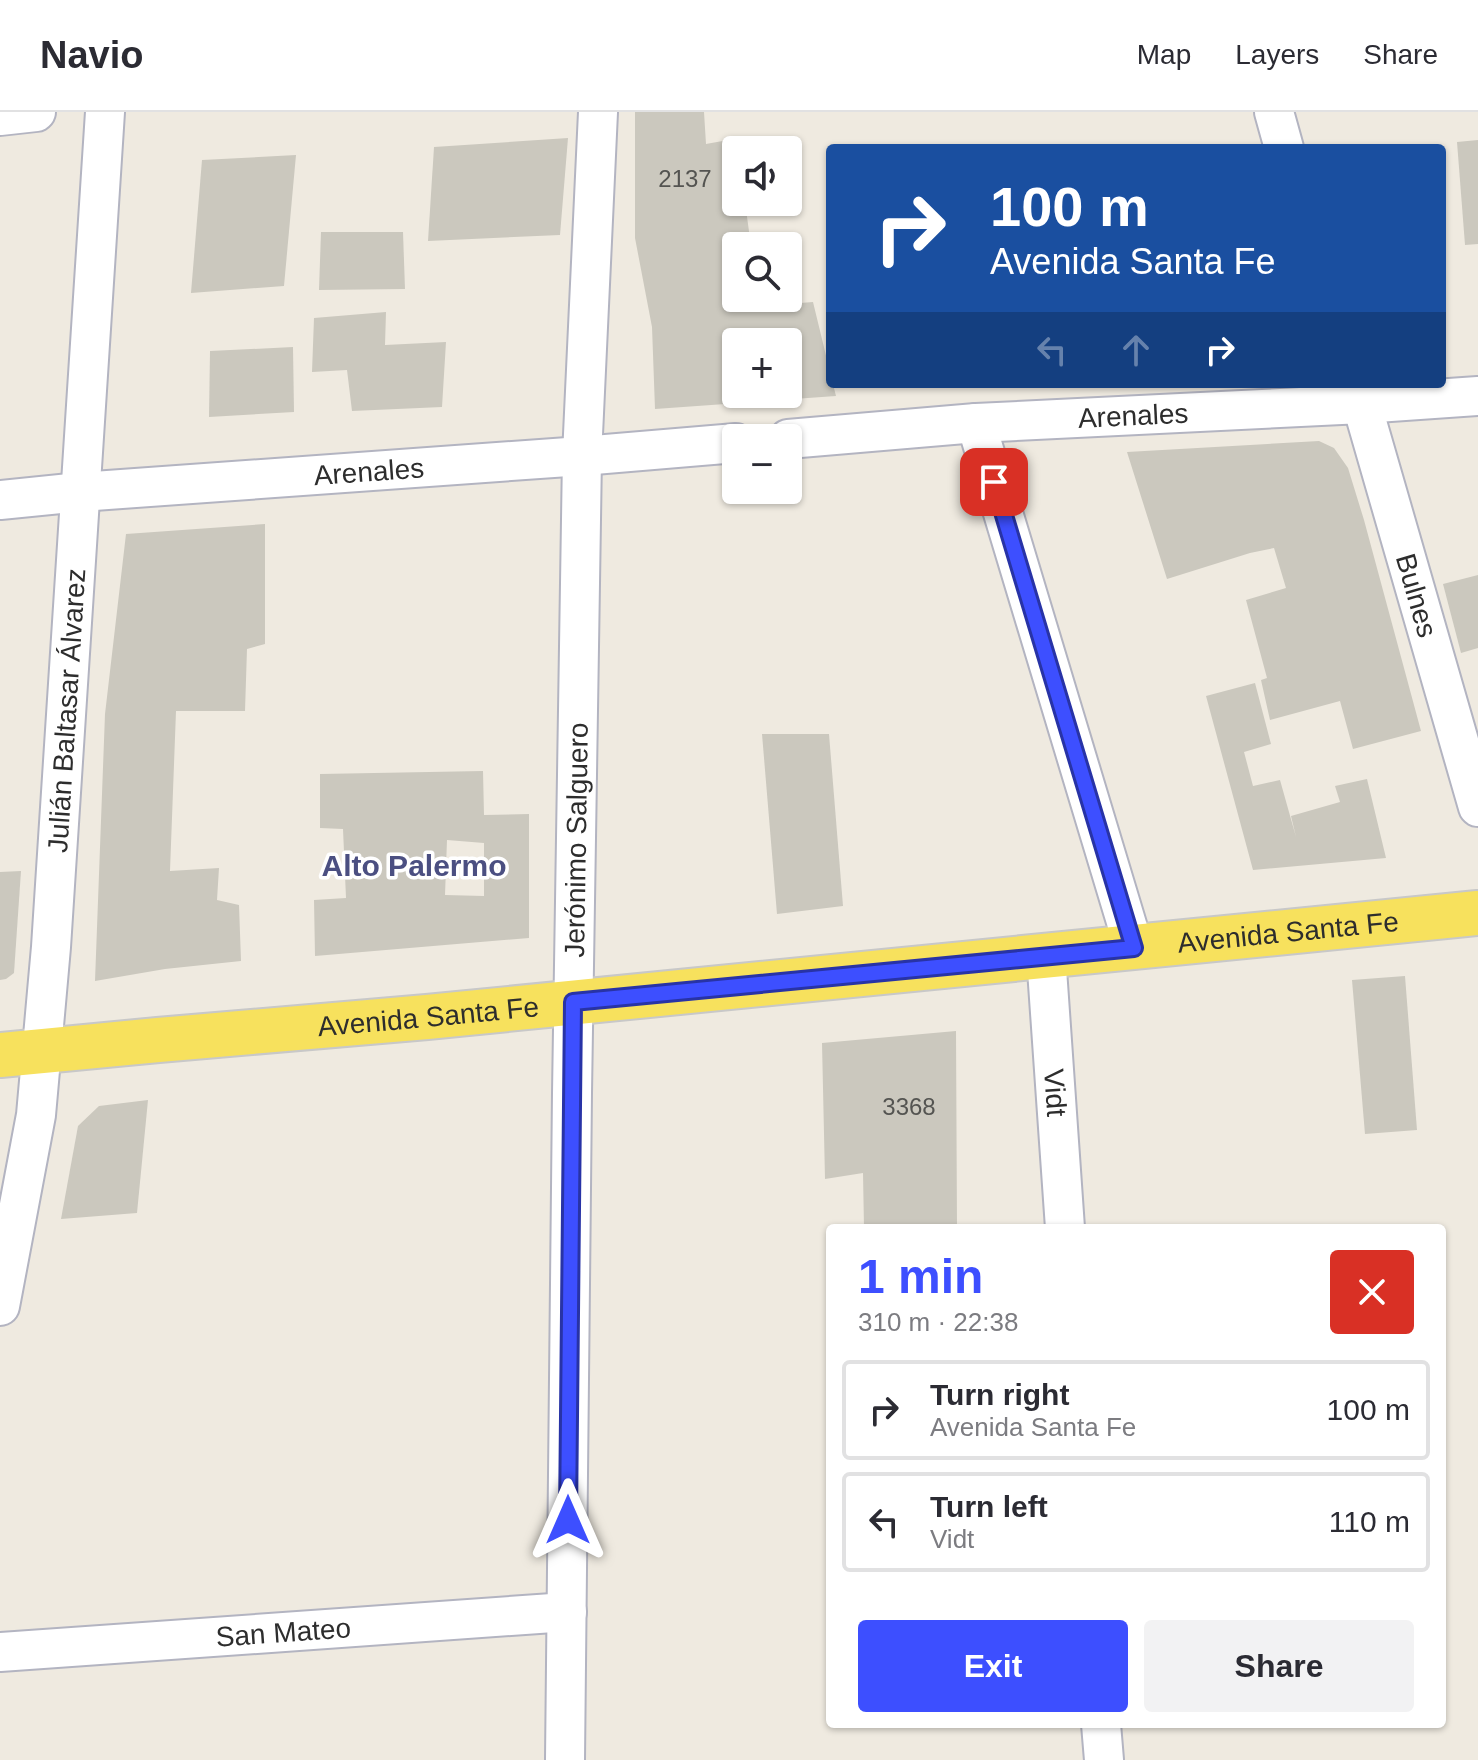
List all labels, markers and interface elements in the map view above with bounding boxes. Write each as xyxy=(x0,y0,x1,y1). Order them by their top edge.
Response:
text: Navio xyxy=(40,34,143,76)
text: Map xyxy=(1137,39,1191,70)
text: Layers xyxy=(1235,39,1319,70)
text: Share xyxy=(1363,39,1438,70)
map controls xyxy=(722,136,802,504)
button: sound xyxy=(722,136,802,216)
house number: 2137 xyxy=(658,165,712,192)
text: 100 m xyxy=(990,175,1149,238)
icon: right xyxy=(858,176,962,280)
button: search xyxy=(722,232,802,312)
text: Avenida Santa Fe xyxy=(990,241,1276,282)
button: + xyxy=(722,328,802,408)
icon: left xyxy=(1030,328,1074,372)
icon: ahead xyxy=(1114,328,1158,372)
icon: right xyxy=(1198,328,1242,372)
street label: Arenales xyxy=(1077,398,1189,434)
button: − xyxy=(722,424,802,504)
pin xyxy=(960,448,1028,516)
street label: Arenales xyxy=(313,452,425,491)
icon: arrive xyxy=(972,460,1016,504)
street label: Bulnes xyxy=(1390,550,1443,641)
street label: Julián Baltasar Álvarez xyxy=(42,567,91,854)
street label: Jerónimo Salguero xyxy=(559,722,594,958)
district label: Alto Palermo xyxy=(321,849,507,882)
street label: Avenida Santa Fe xyxy=(1176,906,1400,959)
street label: Avenida Santa Fe xyxy=(316,991,540,1042)
street label: Vidt xyxy=(1038,1068,1072,1118)
house number: 3368 xyxy=(882,1093,936,1120)
text: 1 min xyxy=(858,1250,983,1303)
button: close xyxy=(1330,1250,1414,1334)
text: 310 m · 22:38 xyxy=(858,1307,1018,1337)
text: Turn right xyxy=(930,1378,1069,1411)
icon: right xyxy=(862,1388,906,1432)
text: 100 m xyxy=(1327,1393,1410,1426)
text: Avenida Santa Fe xyxy=(930,1412,1136,1442)
position arrow xyxy=(526,1478,610,1562)
text: Turn left xyxy=(930,1490,1048,1523)
icon: left xyxy=(862,1500,906,1544)
text: 110 m xyxy=(1329,1505,1410,1538)
text: Vidt xyxy=(930,1524,974,1554)
street label: San Mateo xyxy=(215,1612,352,1653)
button: Exit xyxy=(858,1620,1128,1712)
button: Share xyxy=(1144,1620,1414,1712)

